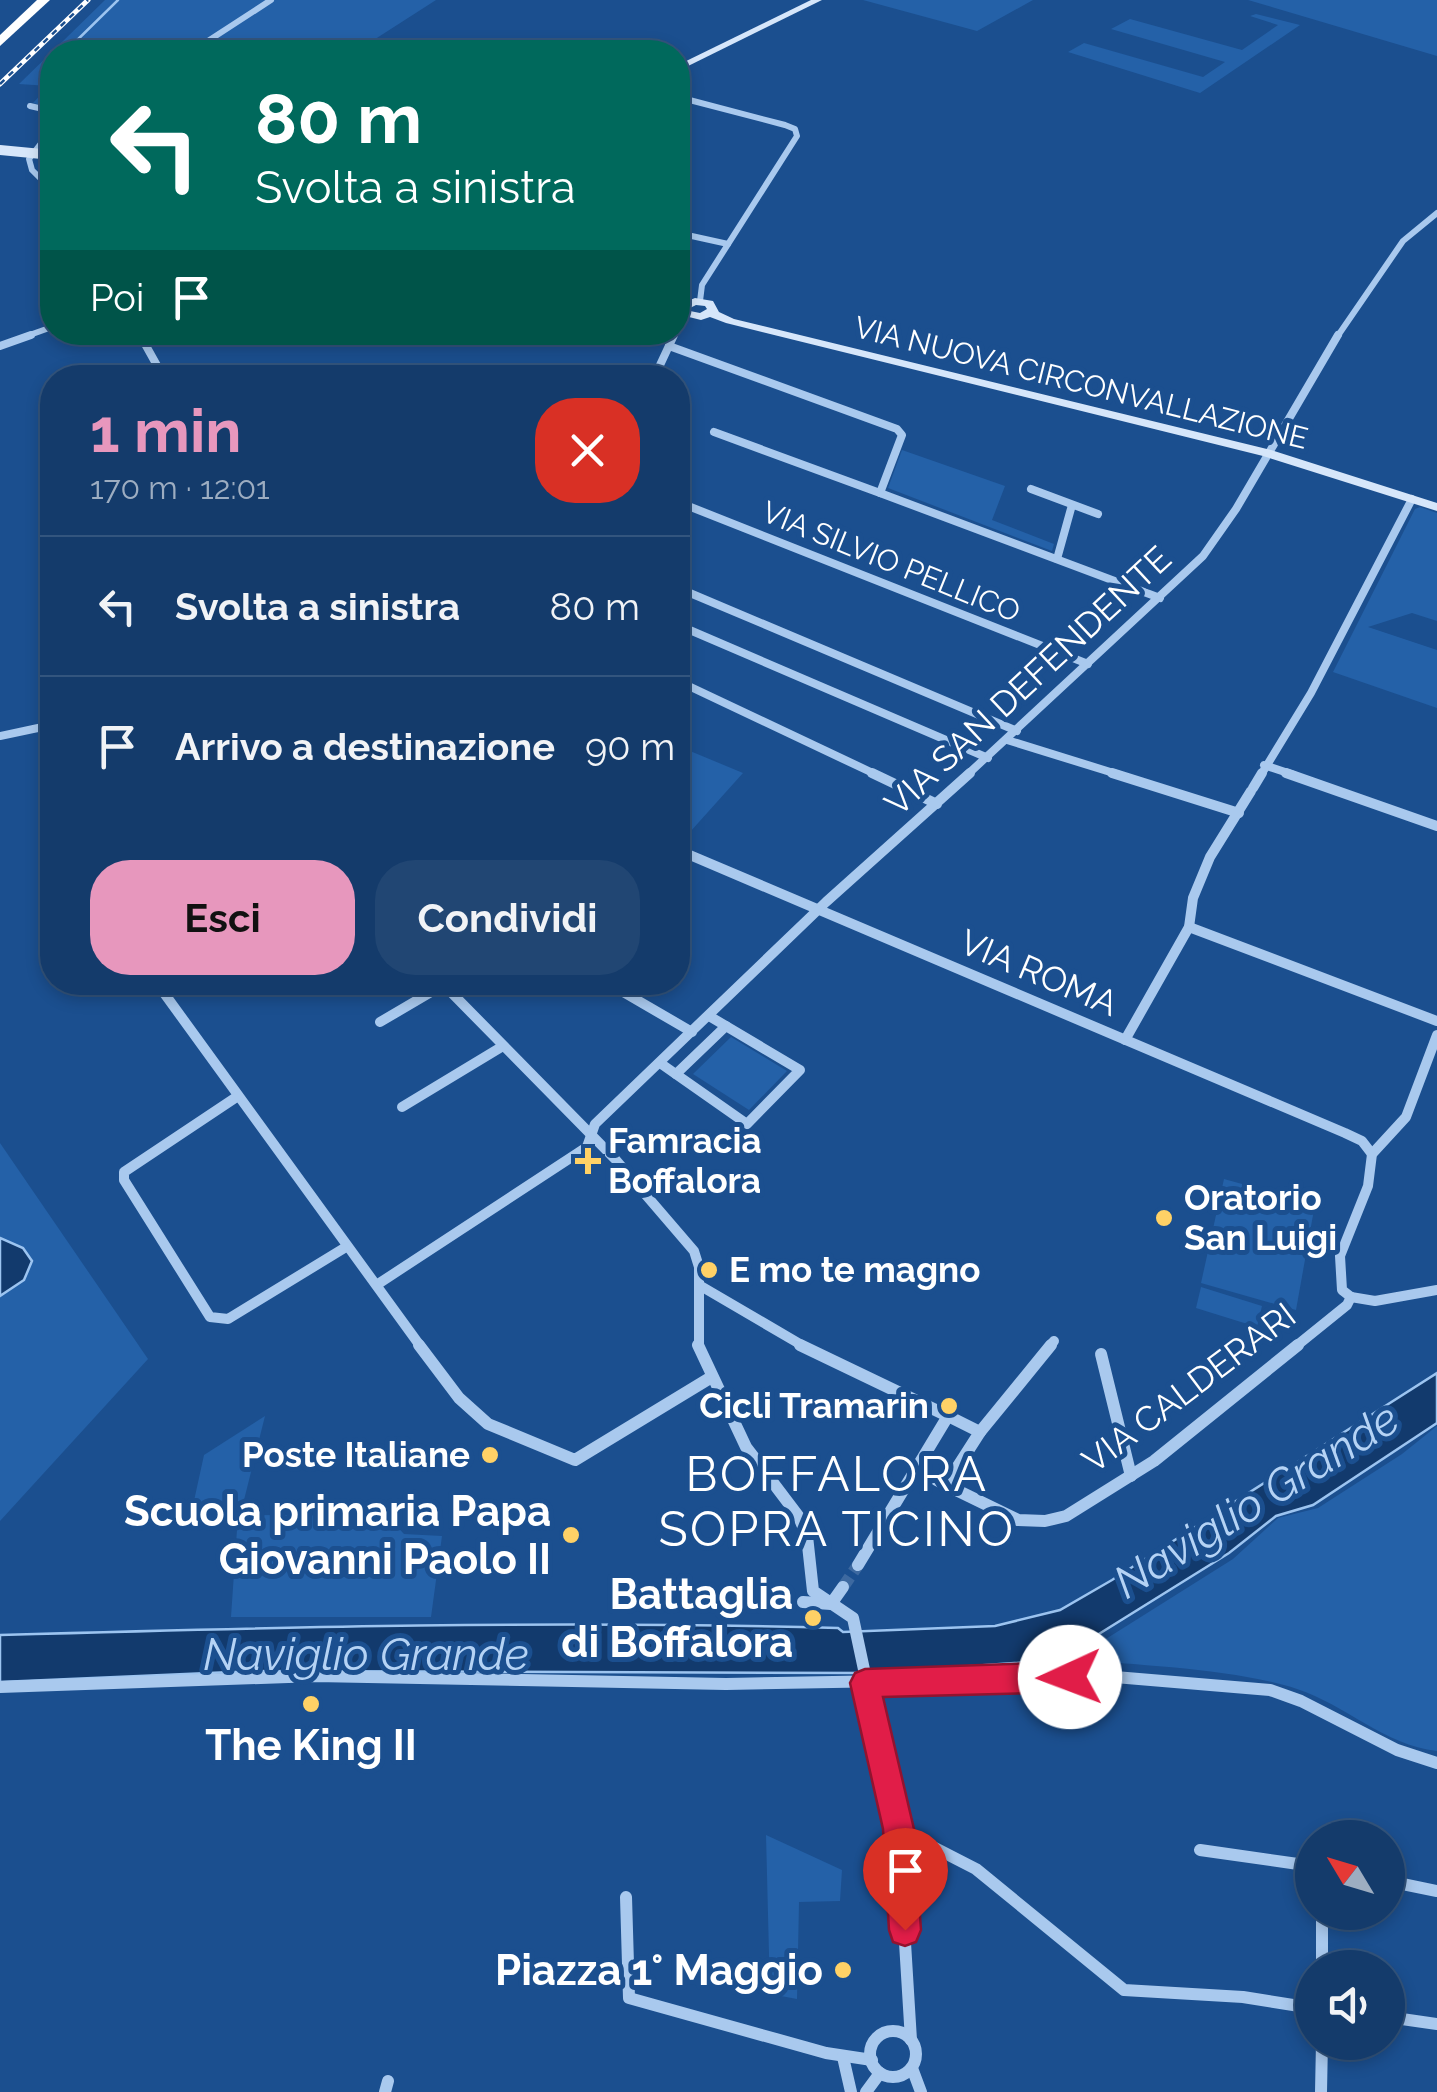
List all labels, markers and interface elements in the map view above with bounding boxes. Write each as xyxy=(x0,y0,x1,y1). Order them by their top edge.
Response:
text: 80 m xyxy=(255,77,422,159)
icon: left xyxy=(90,80,220,210)
text: Svolta a sinistra xyxy=(255,161,575,214)
icon: arrive xyxy=(164,270,219,325)
text: Poi xyxy=(90,275,144,320)
street label: VIA NUOVA CIRCONVALLAZIONE xyxy=(851,309,1311,456)
text: 1 min xyxy=(90,396,241,466)
button: close xyxy=(535,398,640,503)
text: 170 m · 12:01 xyxy=(90,469,270,506)
street label: VIA SILVIO PELLICO xyxy=(757,494,1025,629)
street label: VIA SAN DEFENDENTE xyxy=(876,538,1179,824)
icon: left xyxy=(90,579,145,634)
text: Svolta a sinistra xyxy=(175,584,460,629)
text: 80 m xyxy=(550,584,640,629)
icon: arrive xyxy=(90,719,145,774)
text: Arrivo a destinazione xyxy=(175,724,555,769)
text: 90 m xyxy=(585,724,675,769)
button: Esci xyxy=(90,860,355,975)
button: Condividi xyxy=(375,860,640,975)
street label: VIA ROMA xyxy=(954,921,1125,1024)
place label: Famracia Boffalora xyxy=(608,1120,762,1201)
marker: Famracia Boffalora xyxy=(577,1150,599,1172)
place label: Oratorio San Luigi xyxy=(1184,1177,1337,1258)
marker: Oratorio San Luigi xyxy=(1153,1207,1175,1229)
place label: E mo te magno xyxy=(729,1249,980,1290)
marker: E mo te magno xyxy=(698,1259,720,1281)
street label: VIA CALDERARI xyxy=(1074,1294,1303,1481)
place label: Cicli Tramarin xyxy=(699,1385,929,1426)
water label: Naviglio Grande xyxy=(1104,1392,1408,1609)
marker: Cicli Tramarin xyxy=(938,1395,960,1417)
place label: Poste Italiane xyxy=(242,1434,470,1475)
marker: Poste Italiane xyxy=(479,1444,501,1466)
district label: BOFFALORA SOPRA TICINO xyxy=(658,1446,1016,1557)
place label: Scuola primaria Papa Giovanni Paolo II xyxy=(124,1487,551,1584)
marker: Scuola primaria Papa Giovanni Paolo II xyxy=(560,1524,582,1546)
place label: Battaglia di Boffalora xyxy=(561,1570,793,1667)
marker: Battaglia di Boffalora xyxy=(802,1607,824,1629)
position arrow xyxy=(1018,1625,1122,1729)
water label: Naviglio Grande xyxy=(203,1628,529,1681)
marker: The King II xyxy=(300,1693,322,1715)
place label: The King II xyxy=(205,1721,417,1770)
north arrow xyxy=(1295,1820,1405,1930)
map controls xyxy=(1295,1820,1405,2060)
pin xyxy=(863,1828,948,1931)
icon: arrive xyxy=(878,1843,933,1898)
place label: Piazza 1° Maggio xyxy=(495,1946,823,1995)
button: sound xyxy=(1295,1950,1405,2060)
marker: Piazza 1° Maggio xyxy=(832,1959,854,1981)

